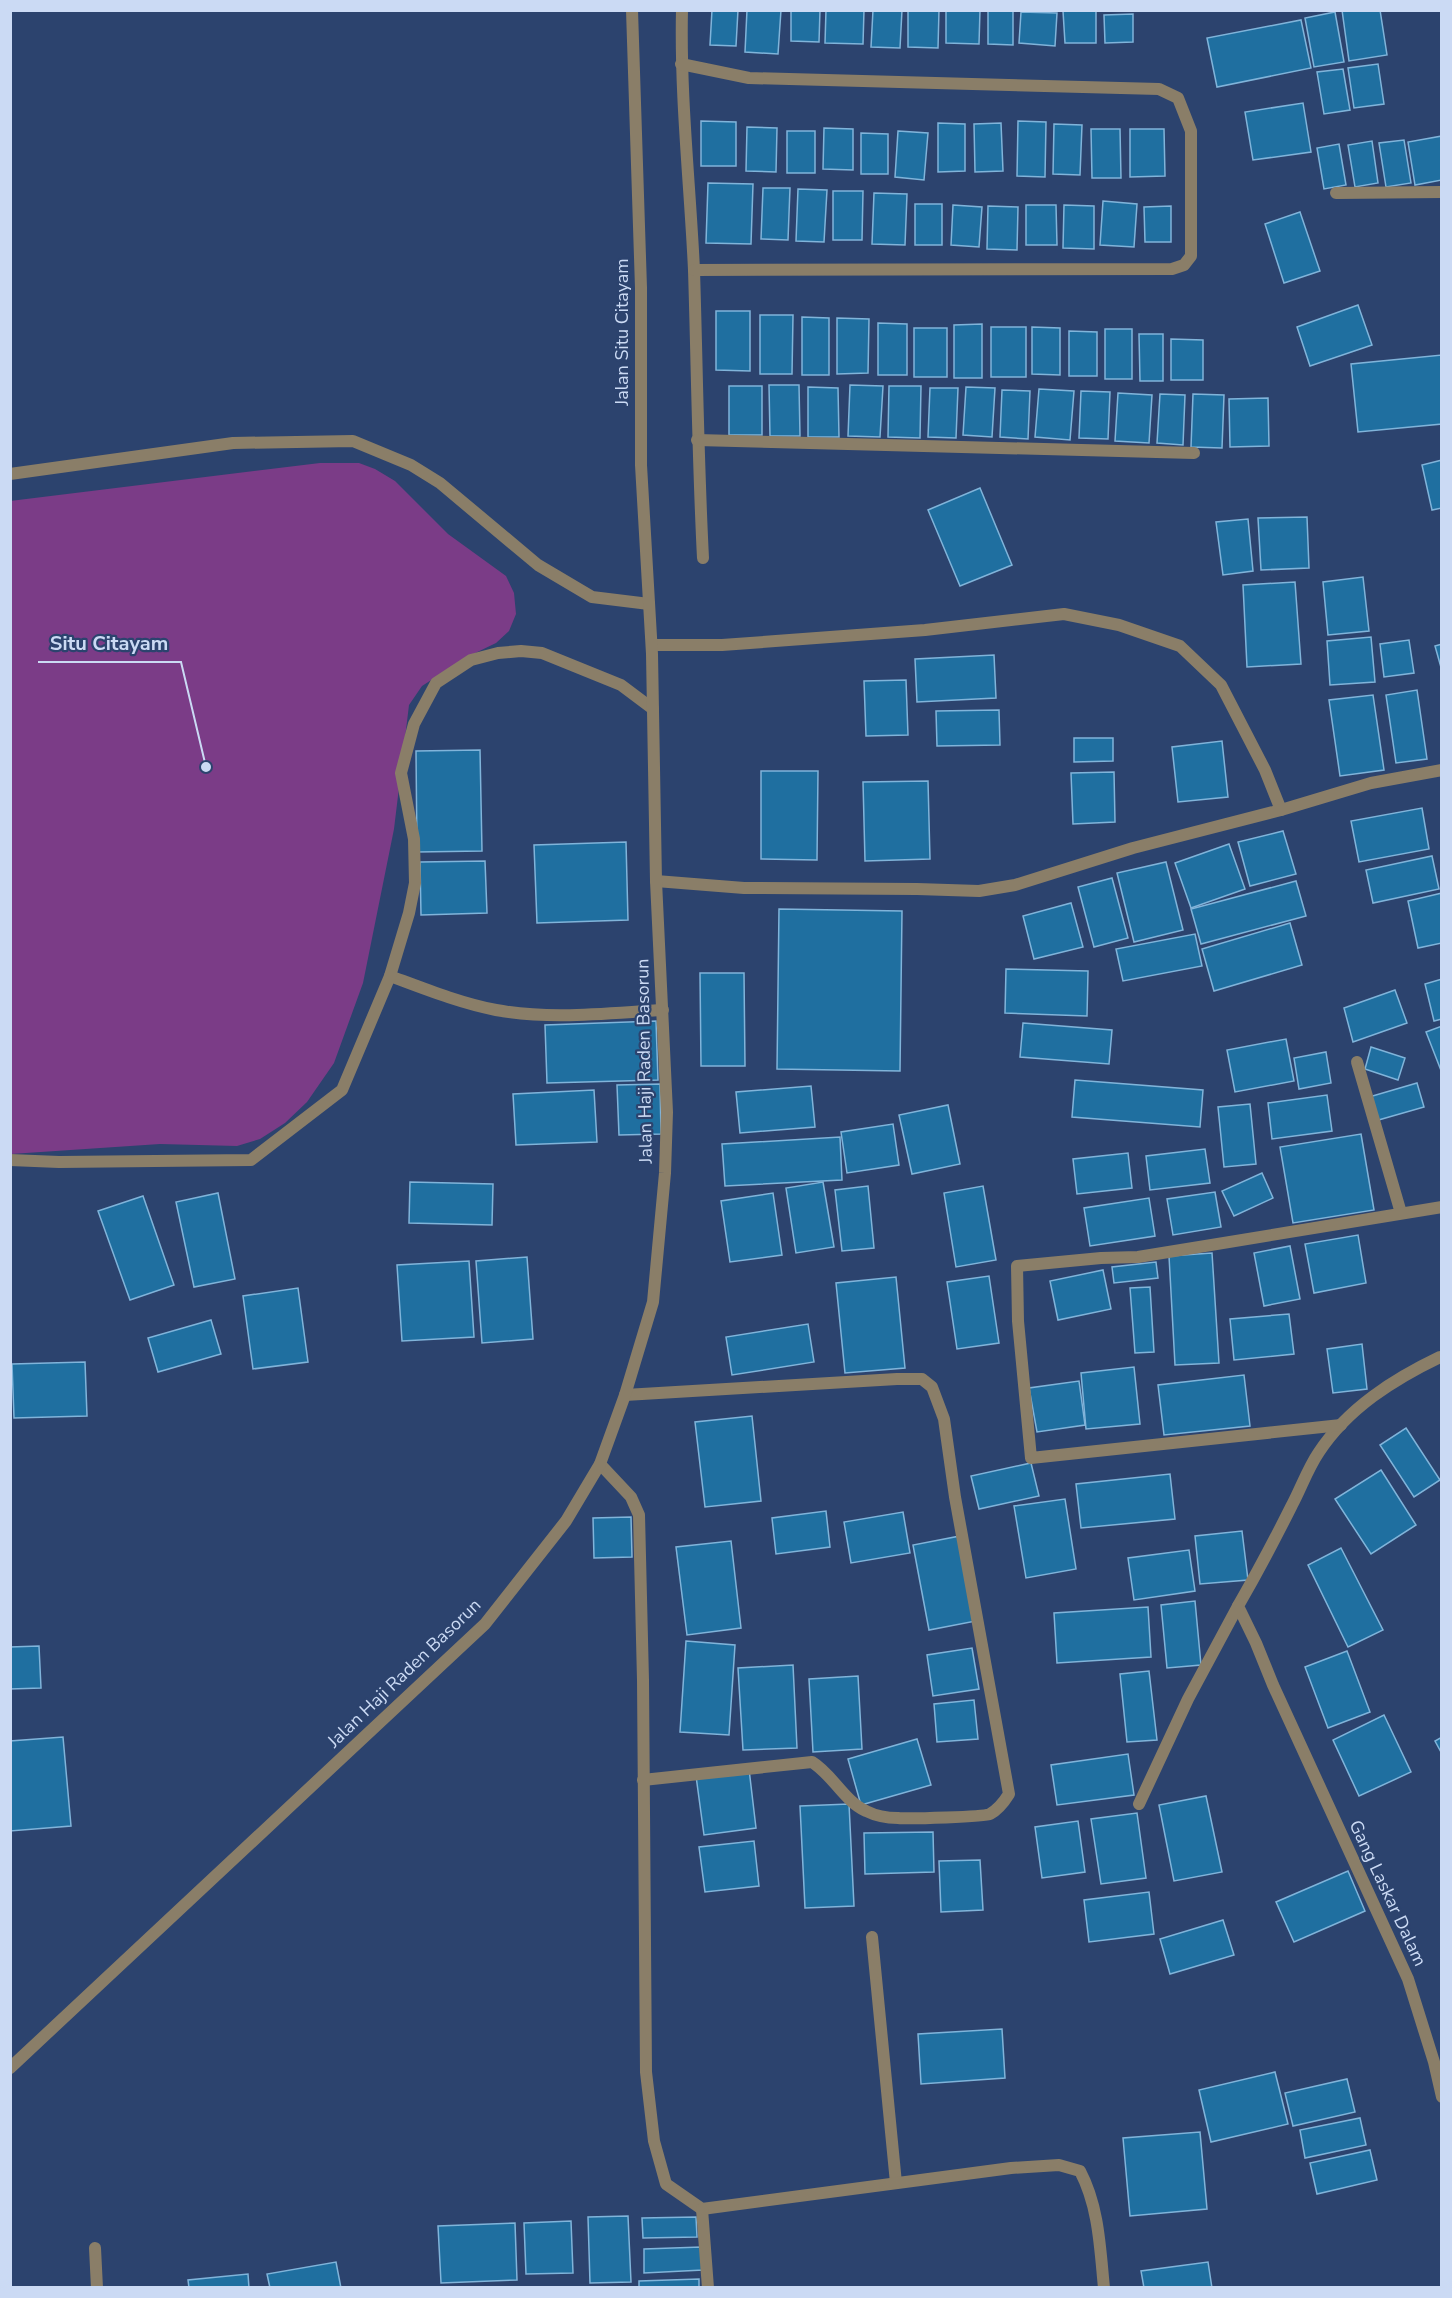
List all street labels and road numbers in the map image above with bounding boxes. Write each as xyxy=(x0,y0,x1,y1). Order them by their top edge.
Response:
street label: Jalan Situ Citayam xyxy=(610,258,634,407)
street label: Jalan Haji Raden Basorun xyxy=(630,958,658,1165)
street label: Jalan Haji Raden Basorun xyxy=(321,1593,486,1754)
street label: Gang Laskar Dalam xyxy=(1344,1816,1432,1970)

